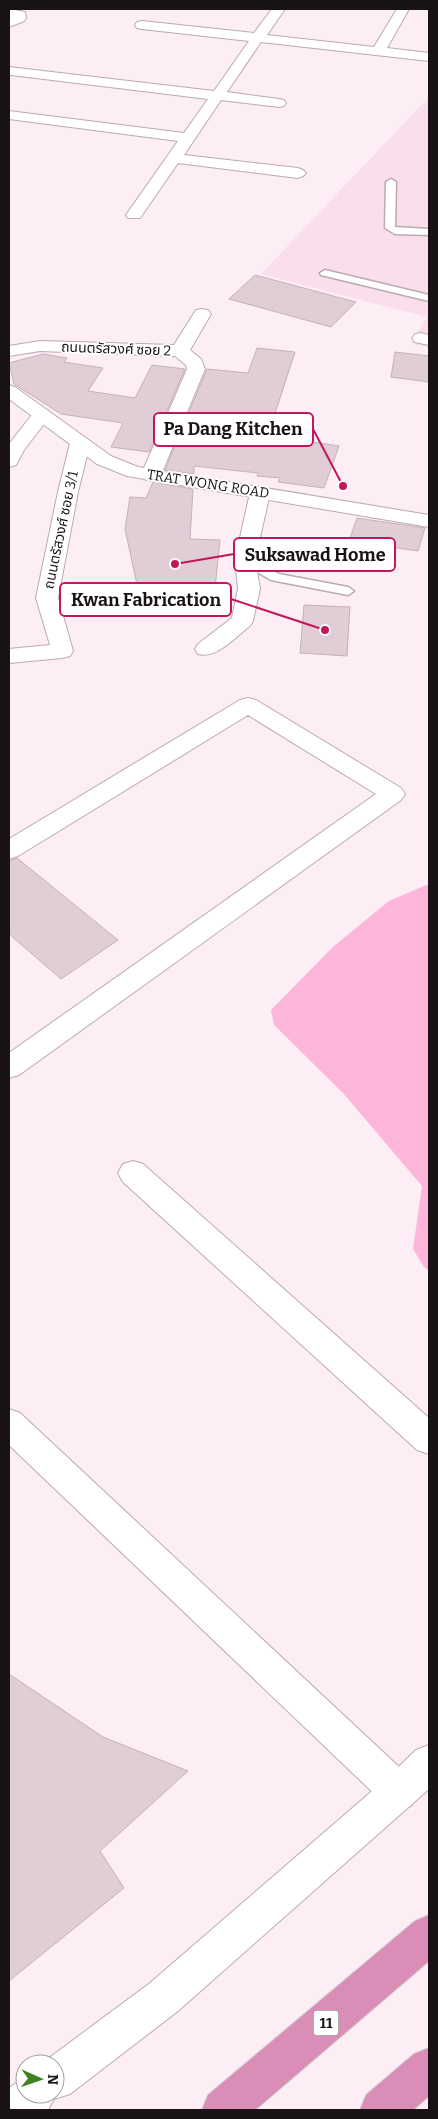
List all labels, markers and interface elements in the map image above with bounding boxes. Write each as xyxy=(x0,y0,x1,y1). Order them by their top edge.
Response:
street label: ถนนตรัสวงศ์ ซอย 2 xyxy=(61,339,171,359)
callout: Pa Dang Kitchen xyxy=(154,413,313,446)
text: Pa Dang Kitchen xyxy=(163,418,303,440)
street label: TRAT WONG ROAD xyxy=(146,466,270,502)
street label: ถนนตรัสวงศ์ ซอย 3/1 xyxy=(40,469,82,591)
callout: Suksawad Home xyxy=(234,538,395,571)
text: Suksawad Home xyxy=(244,544,386,566)
callout: Kwan Fabrication xyxy=(60,583,231,616)
text: Kwan Fabrication xyxy=(71,589,221,611)
road number: 11 xyxy=(314,2010,338,2036)
north arrow xyxy=(15,2054,65,2104)
text: N xyxy=(44,2074,61,2085)

